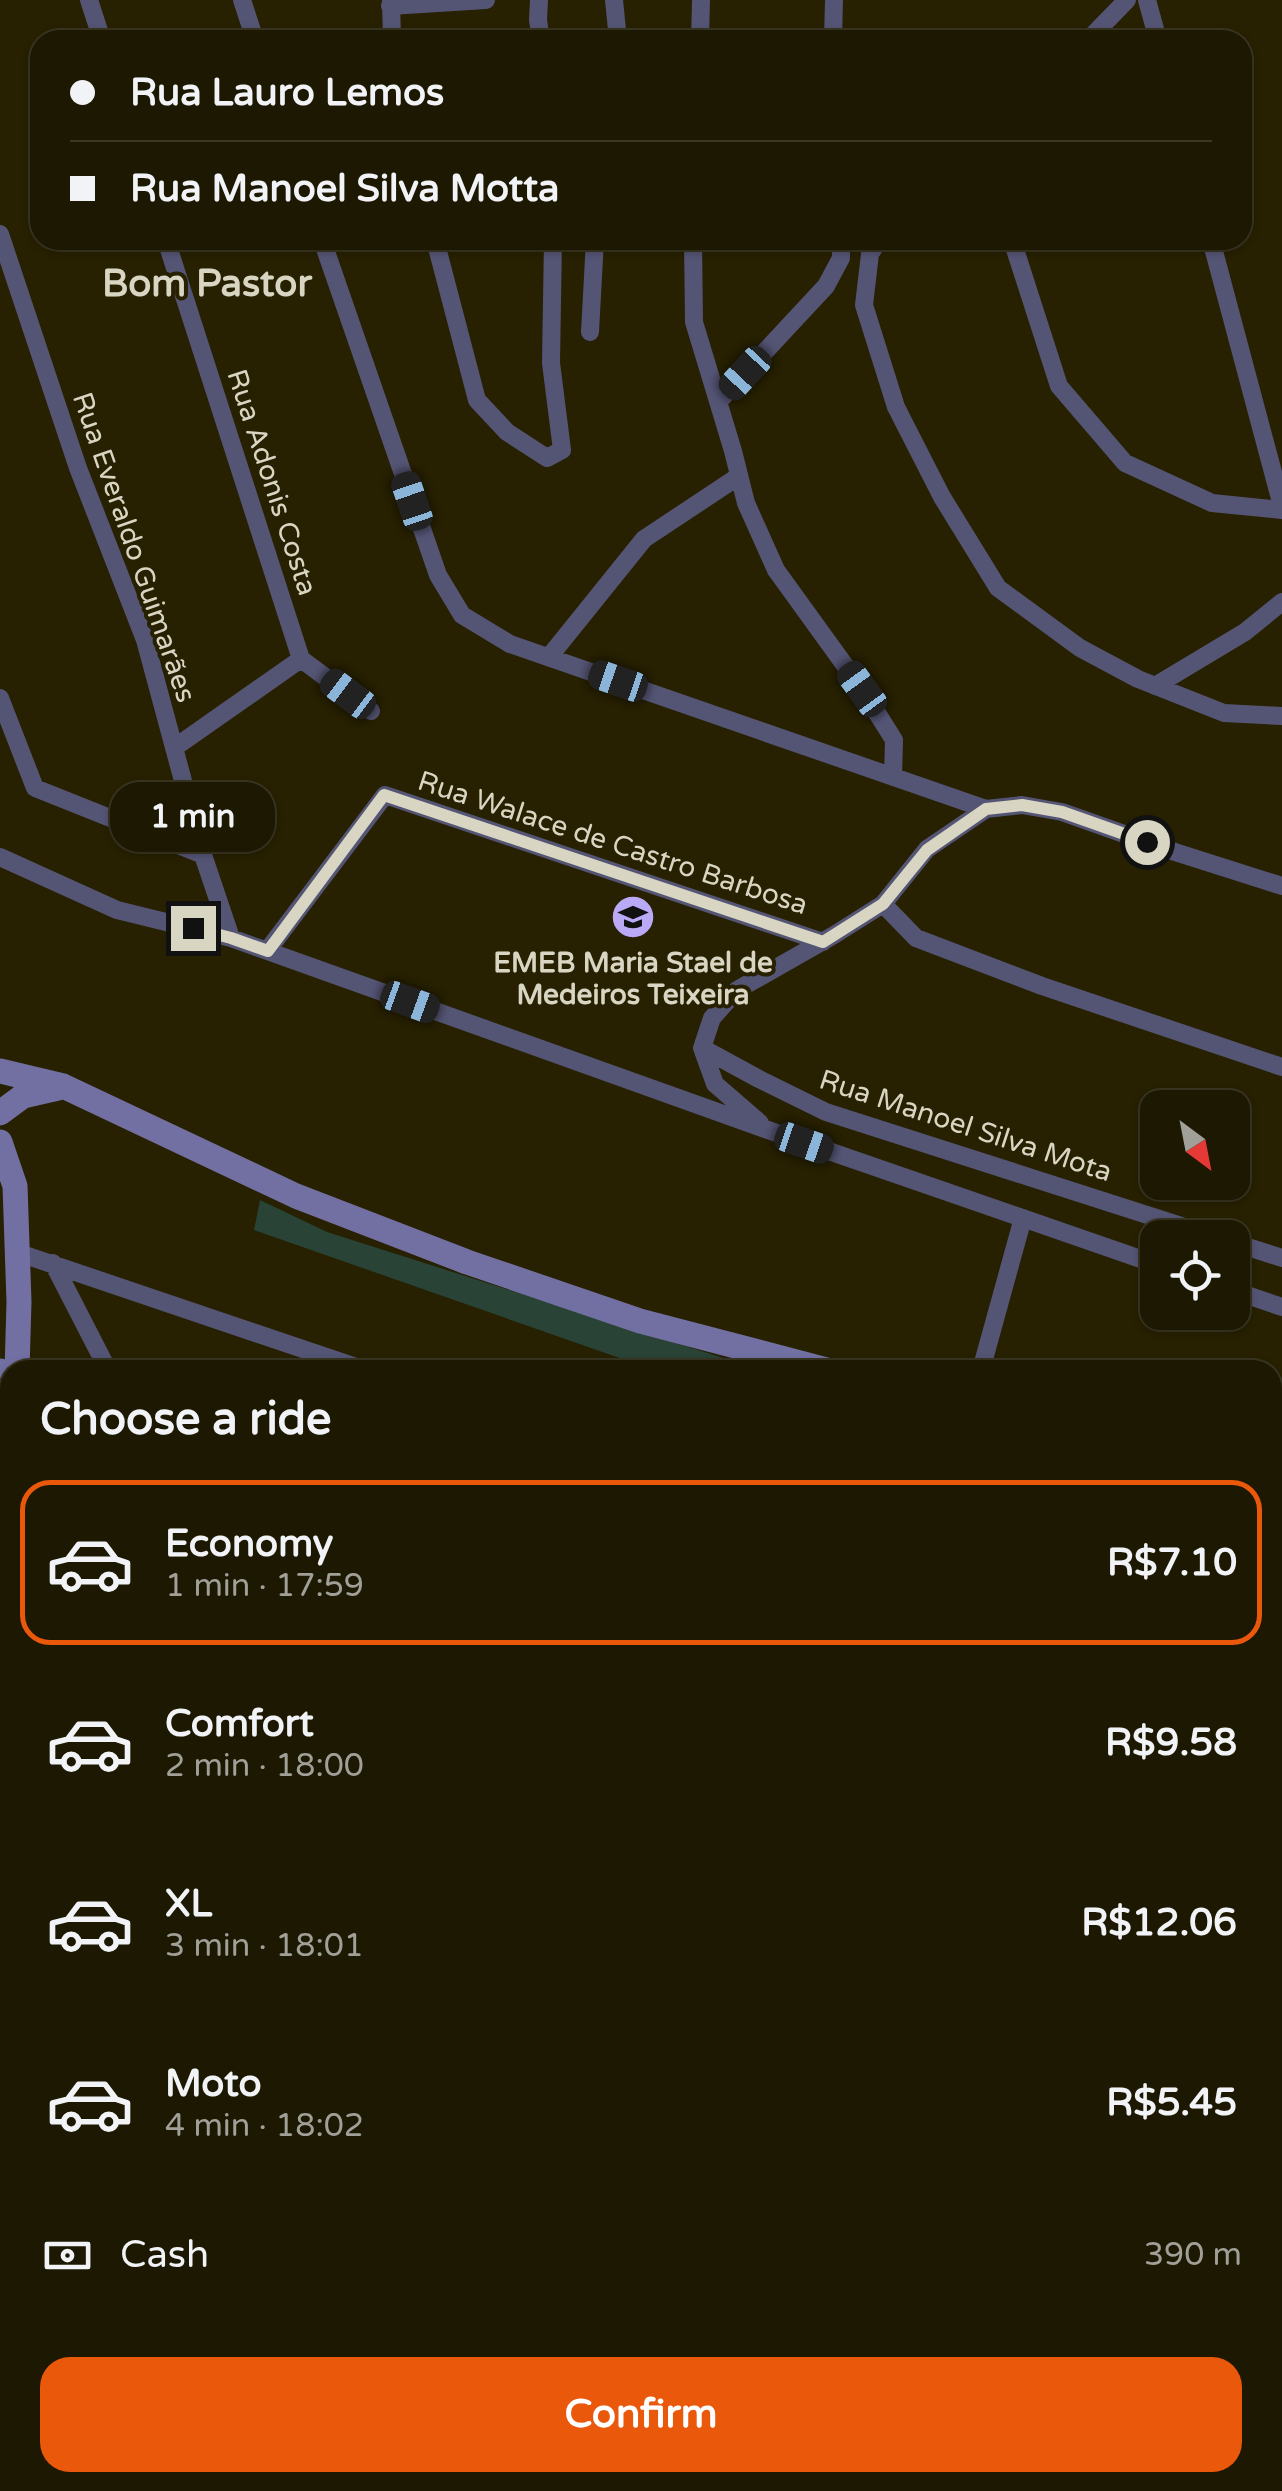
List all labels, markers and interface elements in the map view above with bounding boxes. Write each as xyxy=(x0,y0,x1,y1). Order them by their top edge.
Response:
text: Rua Lauro Lemos xyxy=(130,70,444,116)
text: Rua Manoel Silva Motta xyxy=(130,166,559,212)
district label: Bom Pastor xyxy=(102,261,312,307)
car xyxy=(714,341,776,405)
street label: Rua Adonis Costa xyxy=(219,365,325,600)
street label: Rua Everaldo Guimarães xyxy=(65,388,203,707)
car xyxy=(388,468,436,534)
car xyxy=(832,656,892,722)
car xyxy=(585,657,651,705)
car xyxy=(315,664,381,724)
street label: Rua Walace de Castro Barbosa xyxy=(413,764,812,922)
callout: 1 min xyxy=(110,783,276,853)
text: 1 min xyxy=(150,798,235,836)
route start xyxy=(1125,820,1170,865)
school or university icon: EMEB Maria Stael de Medeiros Teixeira xyxy=(610,894,656,940)
route end xyxy=(171,906,216,951)
place label: EMEB Maria Stael de Medeiros Teixeira xyxy=(493,946,773,1012)
car xyxy=(377,978,443,1026)
street label: Rua Manoel Silva Mota xyxy=(815,1063,1116,1189)
north arrow xyxy=(1140,1090,1250,1200)
map controls xyxy=(1140,1090,1250,1330)
car xyxy=(771,1119,837,1167)
button: locate xyxy=(1140,1220,1250,1330)
text: Choose a ride xyxy=(40,1393,331,1447)
icon: car xyxy=(45,1518,135,1608)
text: Economy xyxy=(165,1521,333,1567)
text: R$7.10 xyxy=(1107,1540,1237,1586)
text: 1 min · 17:59 xyxy=(165,1567,364,1605)
icon: car xyxy=(45,1698,135,1788)
text: Comfort xyxy=(165,1701,314,1747)
text: R$9.58 xyxy=(1105,1720,1237,1766)
text: 2 min · 18:00 xyxy=(165,1747,364,1785)
icon: car xyxy=(45,1878,135,1968)
text: XL xyxy=(165,1881,212,1927)
text: R$12.06 xyxy=(1081,1900,1237,1946)
text: 3 min · 18:01 xyxy=(165,1927,364,1965)
icon: car xyxy=(45,2058,135,2148)
text: Moto xyxy=(165,2061,261,2107)
text: R$5.45 xyxy=(1106,2080,1237,2126)
text: 4 min · 18:02 xyxy=(165,2107,364,2145)
icon: cash xyxy=(40,2228,95,2283)
text: Cash xyxy=(120,2232,209,2278)
text: 390 m xyxy=(1144,2236,1242,2274)
button: Confirm xyxy=(40,2357,1242,2472)

